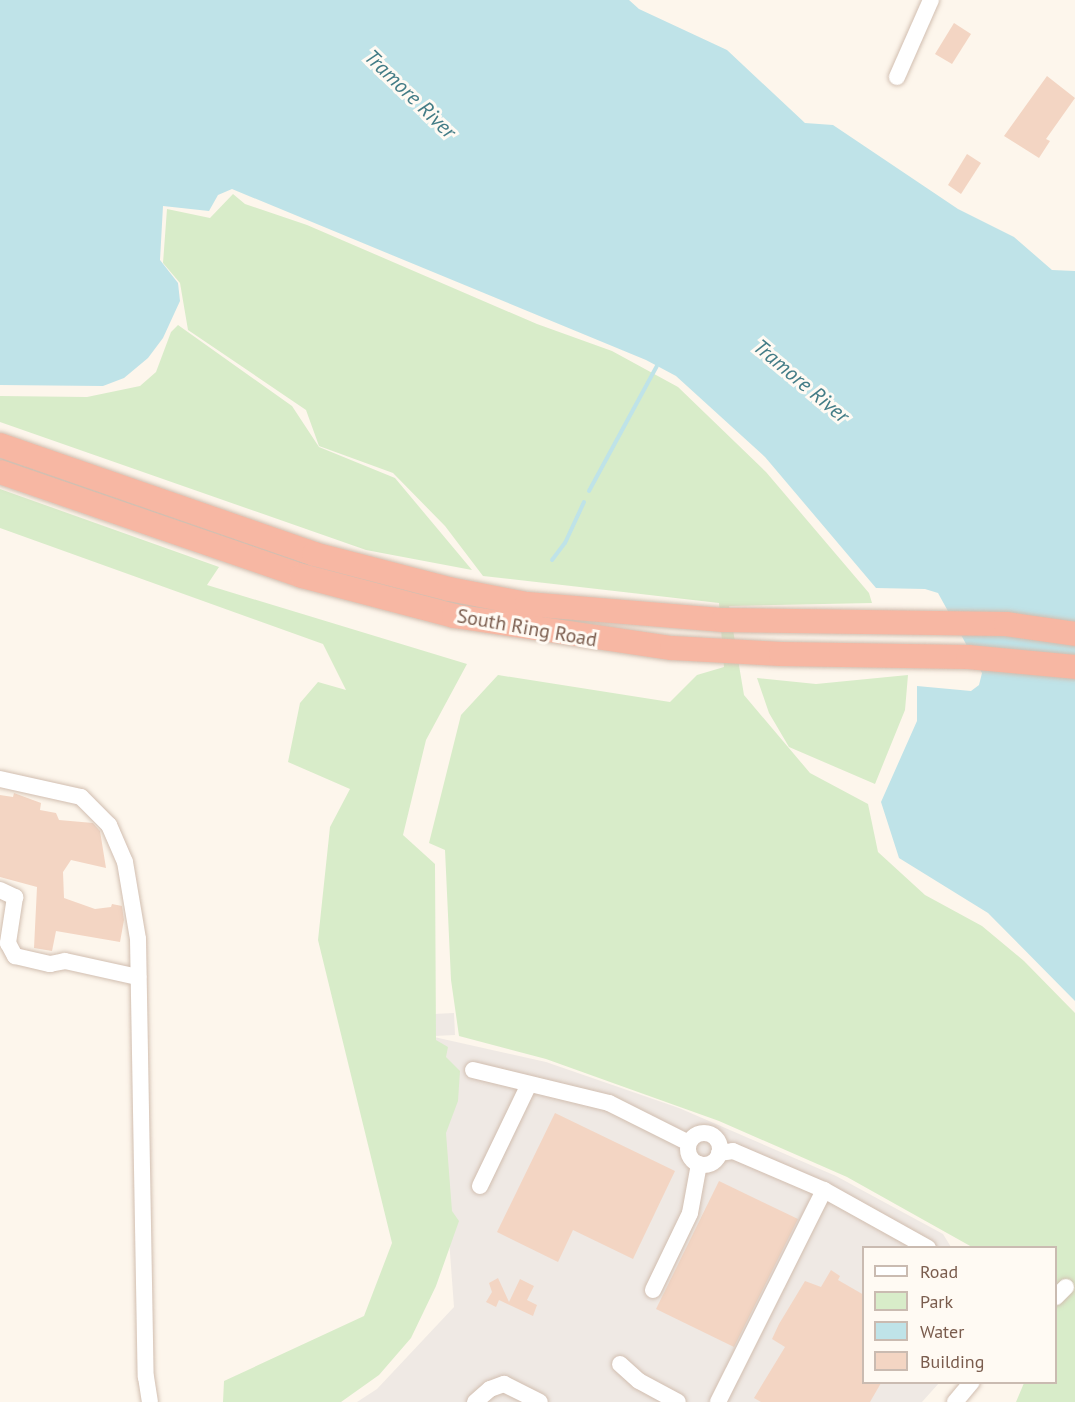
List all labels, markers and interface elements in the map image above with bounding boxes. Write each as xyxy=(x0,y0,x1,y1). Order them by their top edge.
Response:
water label: Tramore River xyxy=(359,44,461,144)
water label: Tramore River xyxy=(748,334,854,428)
street label: South Ring Road xyxy=(455,604,599,652)
legend xyxy=(862,1246,1057,1384)
text: Road xyxy=(920,1260,958,1283)
text: Park xyxy=(920,1290,953,1313)
text: Water xyxy=(920,1320,964,1343)
text: Building xyxy=(920,1350,984,1373)

